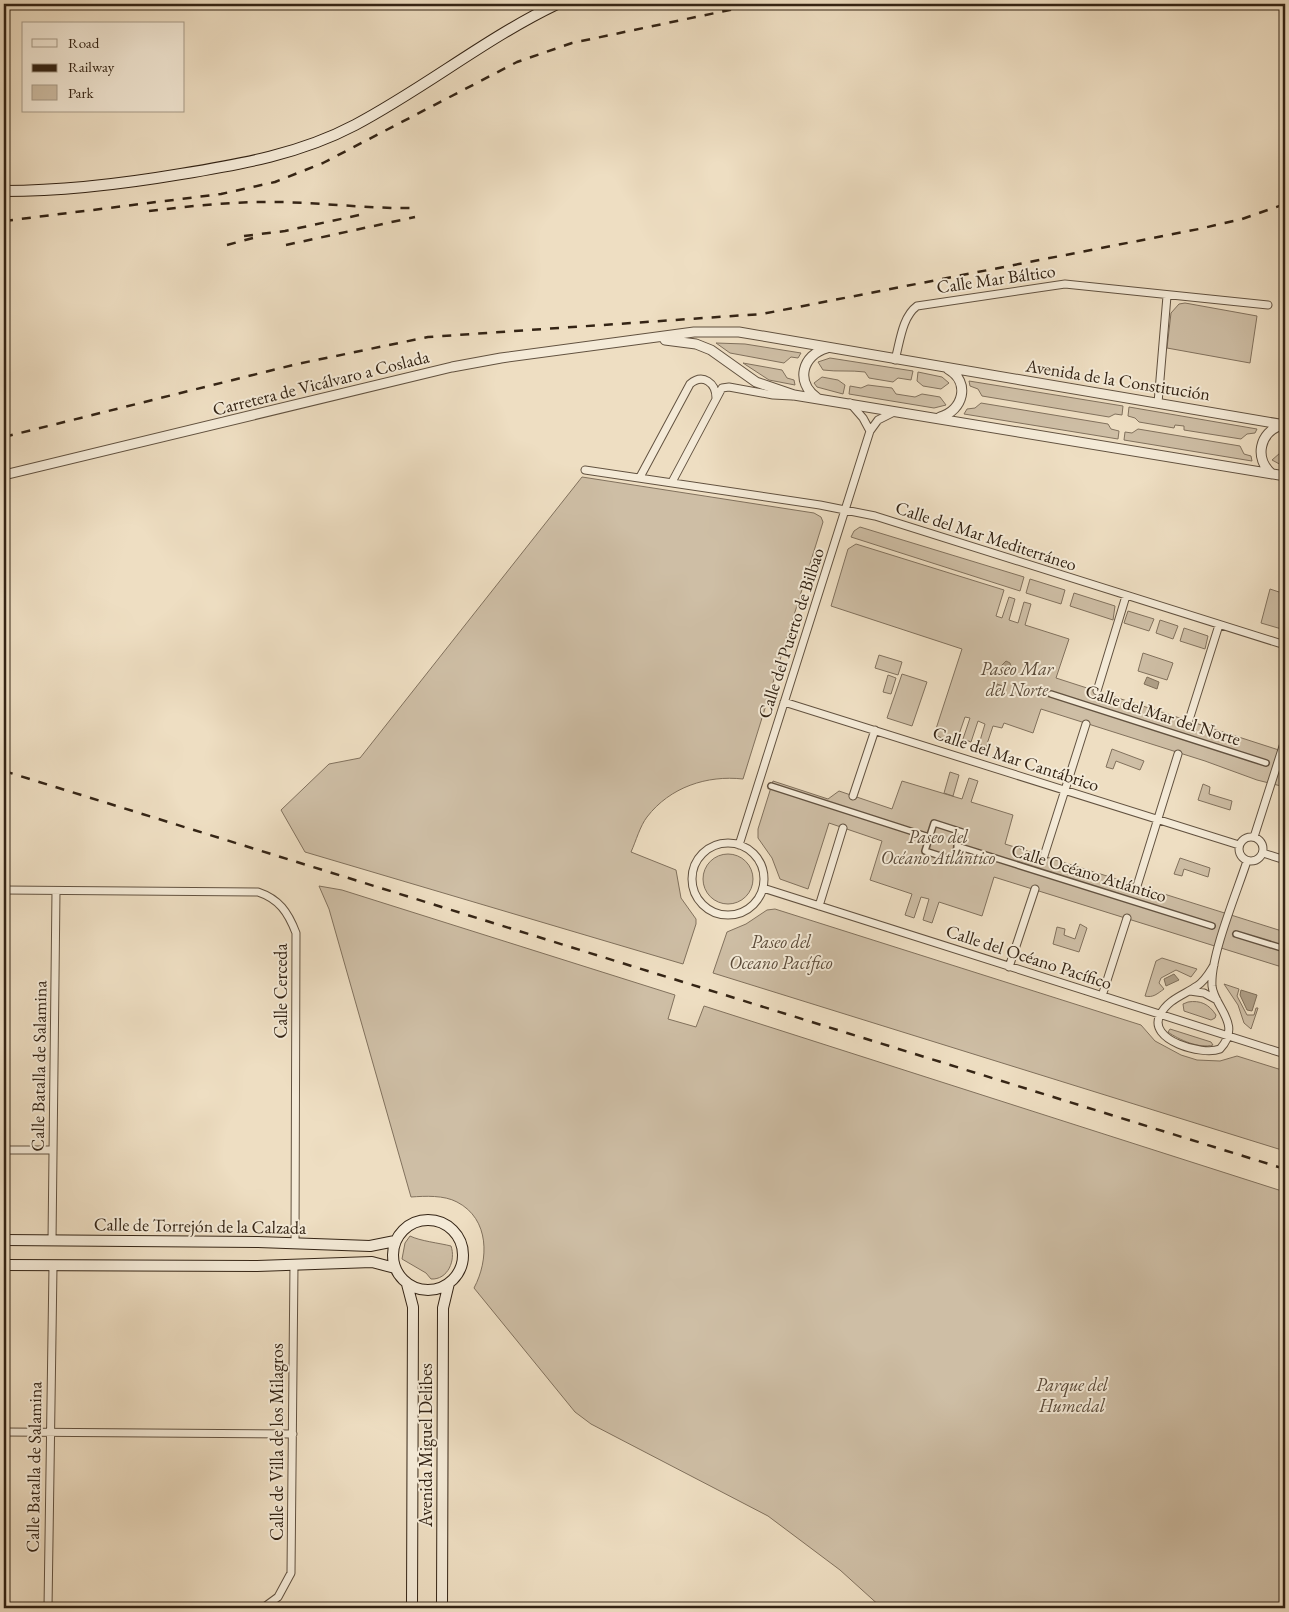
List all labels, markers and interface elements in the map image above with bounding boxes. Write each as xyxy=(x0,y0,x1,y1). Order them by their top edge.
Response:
legend xyxy=(22,22,185,112)
text: Road xyxy=(68,33,100,52)
text: Railway xyxy=(68,57,115,76)
text: Park xyxy=(68,83,95,102)
street label: Calle Mar Báltico xyxy=(935,259,1057,298)
street label: Carretera de Vicálvaro a Coslada xyxy=(210,344,432,421)
street label: Avenida de la Constitución xyxy=(1023,353,1213,406)
street label: Calle del Mar Mediterráneo xyxy=(893,495,1080,576)
street label: Calle del Puerto de Bilbao xyxy=(752,545,829,721)
park label: Paseo Mar del Norte xyxy=(981,657,1055,701)
street label: Calle del Mar del Norte xyxy=(1083,679,1244,750)
street label: Calle del Mar Cantábrico xyxy=(930,721,1102,796)
park label: Paseo del Océano Atlántico xyxy=(881,825,995,869)
street label: Calle Océano Atlántico xyxy=(1009,838,1170,907)
street label: Calle del Océano Pacífico xyxy=(943,919,1115,994)
park label: Paseo del Oceano Pacífico xyxy=(729,930,833,975)
street label: Calle Cerceda xyxy=(269,943,292,1039)
street label: Calle Batalla de Salamina xyxy=(26,979,52,1152)
street label: Calle de Torrejón de la Calzada xyxy=(94,1212,307,1239)
street label: Calle de Villa de los Milagros xyxy=(265,1343,288,1541)
street label: Avenida Miguel Delibes xyxy=(414,1363,437,1528)
park label: Parque del Humedal xyxy=(1036,1373,1109,1417)
street label: Calle Batalla de Salamina xyxy=(21,1380,47,1553)

